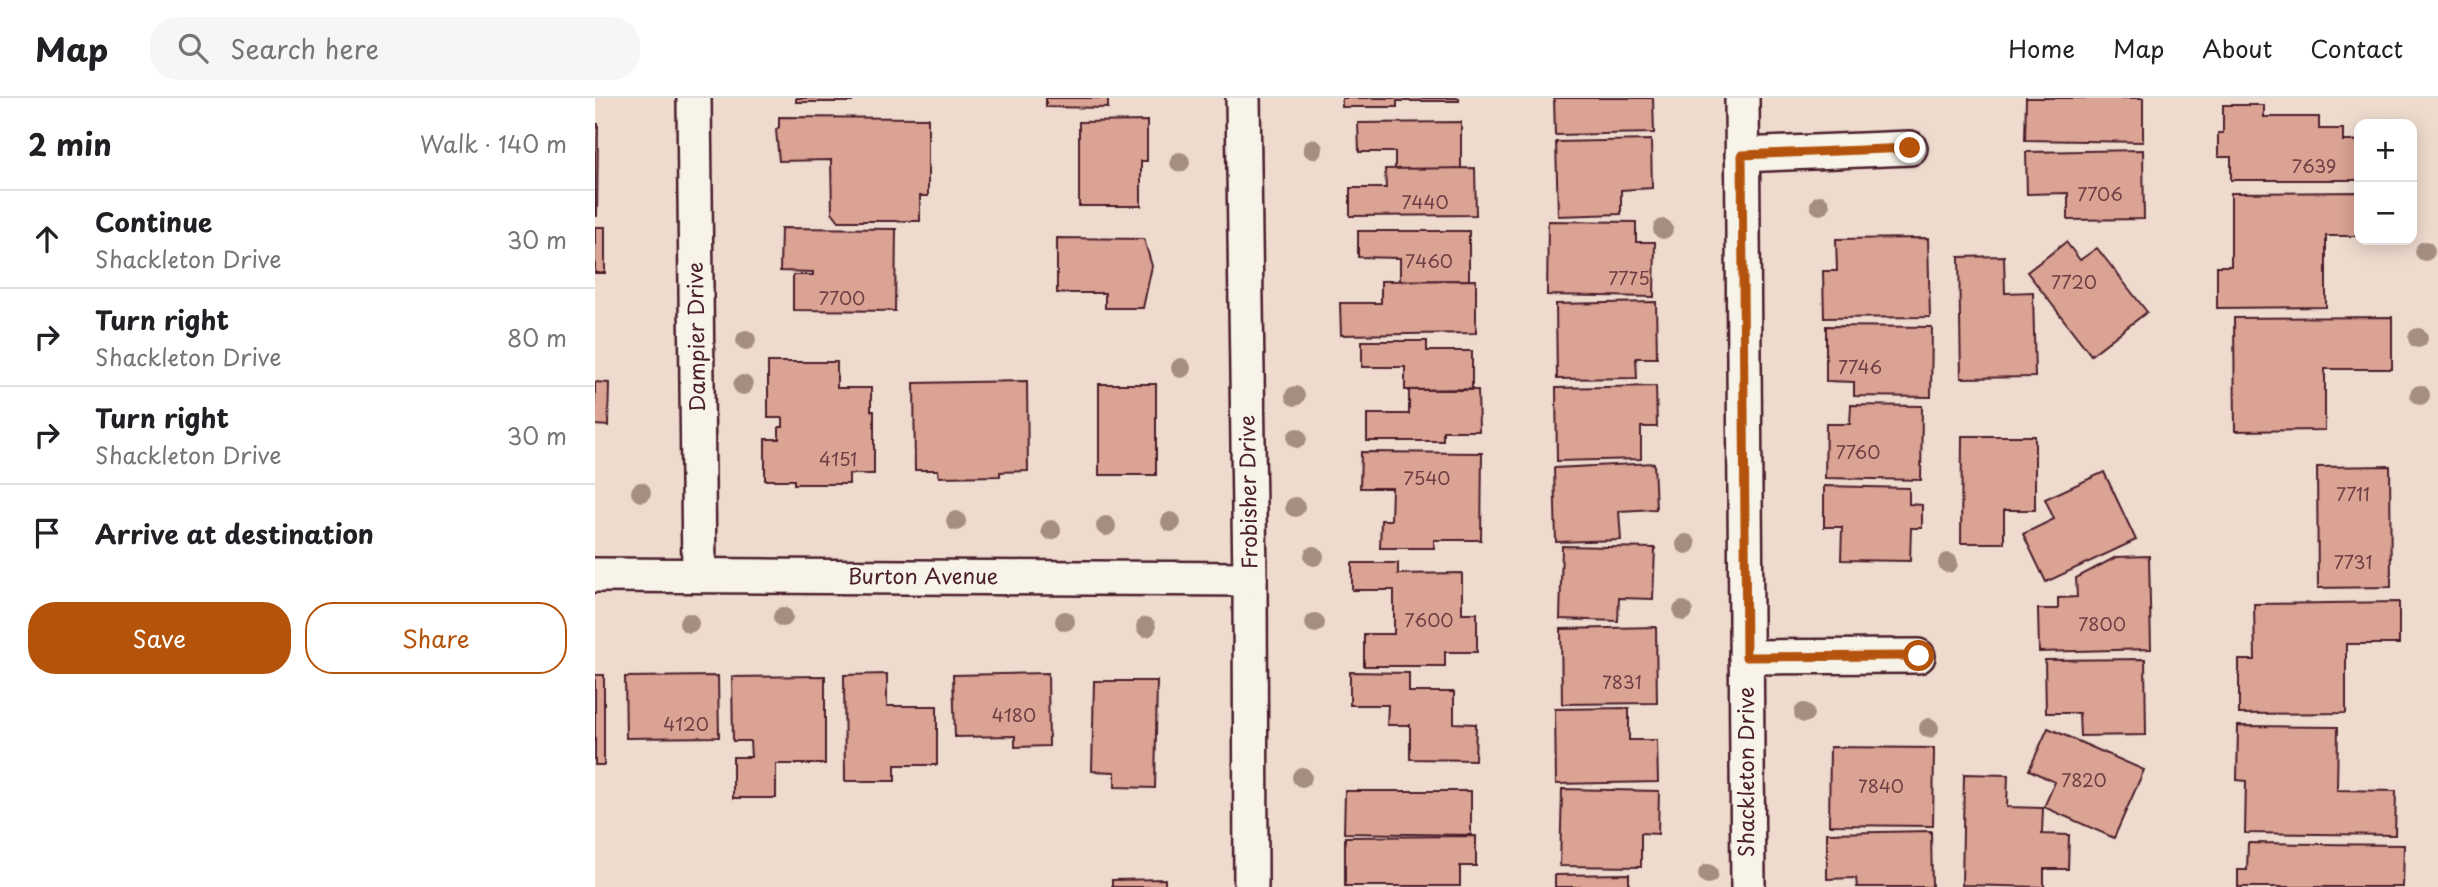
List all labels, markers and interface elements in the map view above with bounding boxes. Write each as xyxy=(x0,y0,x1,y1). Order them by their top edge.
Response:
search box xyxy=(150,17,640,80)
text: Map xyxy=(35,23,108,73)
icon: search xyxy=(174,29,212,67)
text: Search here xyxy=(230,29,379,68)
text: Home xyxy=(2008,30,2075,66)
text: Map xyxy=(2113,30,2164,66)
text: About xyxy=(2202,30,2272,66)
text: Contact xyxy=(2310,30,2403,66)
map controls xyxy=(2354,119,2417,245)
button: + xyxy=(2354,119,2417,182)
text: 2 min xyxy=(28,121,112,166)
text: Walk · 140 m xyxy=(420,126,567,161)
route end xyxy=(1894,132,1925,163)
house number: 7639 xyxy=(2292,152,2336,179)
house number: 7706 xyxy=(2077,180,2123,207)
button: − xyxy=(2354,182,2417,245)
house number: 7440 xyxy=(1401,188,1449,215)
text: Continue xyxy=(95,202,212,241)
icon: ahead xyxy=(28,220,66,258)
text: 30 m xyxy=(506,222,567,257)
text: Shackleton Drive xyxy=(95,241,282,276)
house number: 7460 xyxy=(1405,247,1453,274)
street label: Dampier Drive xyxy=(678,262,712,412)
house number: 7775 xyxy=(1608,264,1650,291)
house number: 7720 xyxy=(2051,268,2097,295)
house number: 7700 xyxy=(819,284,865,311)
text: Turn right xyxy=(95,300,229,339)
icon: right xyxy=(28,318,66,356)
text: 80 m xyxy=(507,320,567,355)
text: Shackleton Drive xyxy=(95,339,282,374)
house number: 7746 xyxy=(1838,353,1882,380)
text: Turn right xyxy=(95,398,229,437)
street label: Frobisher Drive xyxy=(1230,415,1264,569)
icon: right xyxy=(28,416,66,454)
text: 30 m xyxy=(506,418,567,453)
text: Shackleton Drive xyxy=(95,437,282,472)
house number: 7760 xyxy=(1836,438,1880,465)
house number: 4151 xyxy=(819,445,857,472)
house number: 7540 xyxy=(1404,464,1450,491)
house number: 7711 xyxy=(2336,480,2370,507)
icon: arrive xyxy=(28,514,66,552)
text: Arrive at destination xyxy=(95,514,374,553)
house number: 7731 xyxy=(2334,548,2372,575)
street label: Burton Avenue xyxy=(848,559,998,591)
button: Save xyxy=(28,602,291,674)
button: Share xyxy=(305,602,567,674)
house number: 7600 xyxy=(1404,606,1454,633)
house number: 7800 xyxy=(2078,610,2126,637)
route start xyxy=(1903,640,1934,671)
house number: 7831 xyxy=(1602,668,1642,695)
street label: Shackleton Drive xyxy=(1729,687,1761,857)
house number: 4180 xyxy=(992,701,1036,728)
house number: 4120 xyxy=(663,710,709,737)
house number: 7820 xyxy=(2061,766,2107,793)
house number: 7840 xyxy=(1858,772,1904,799)

